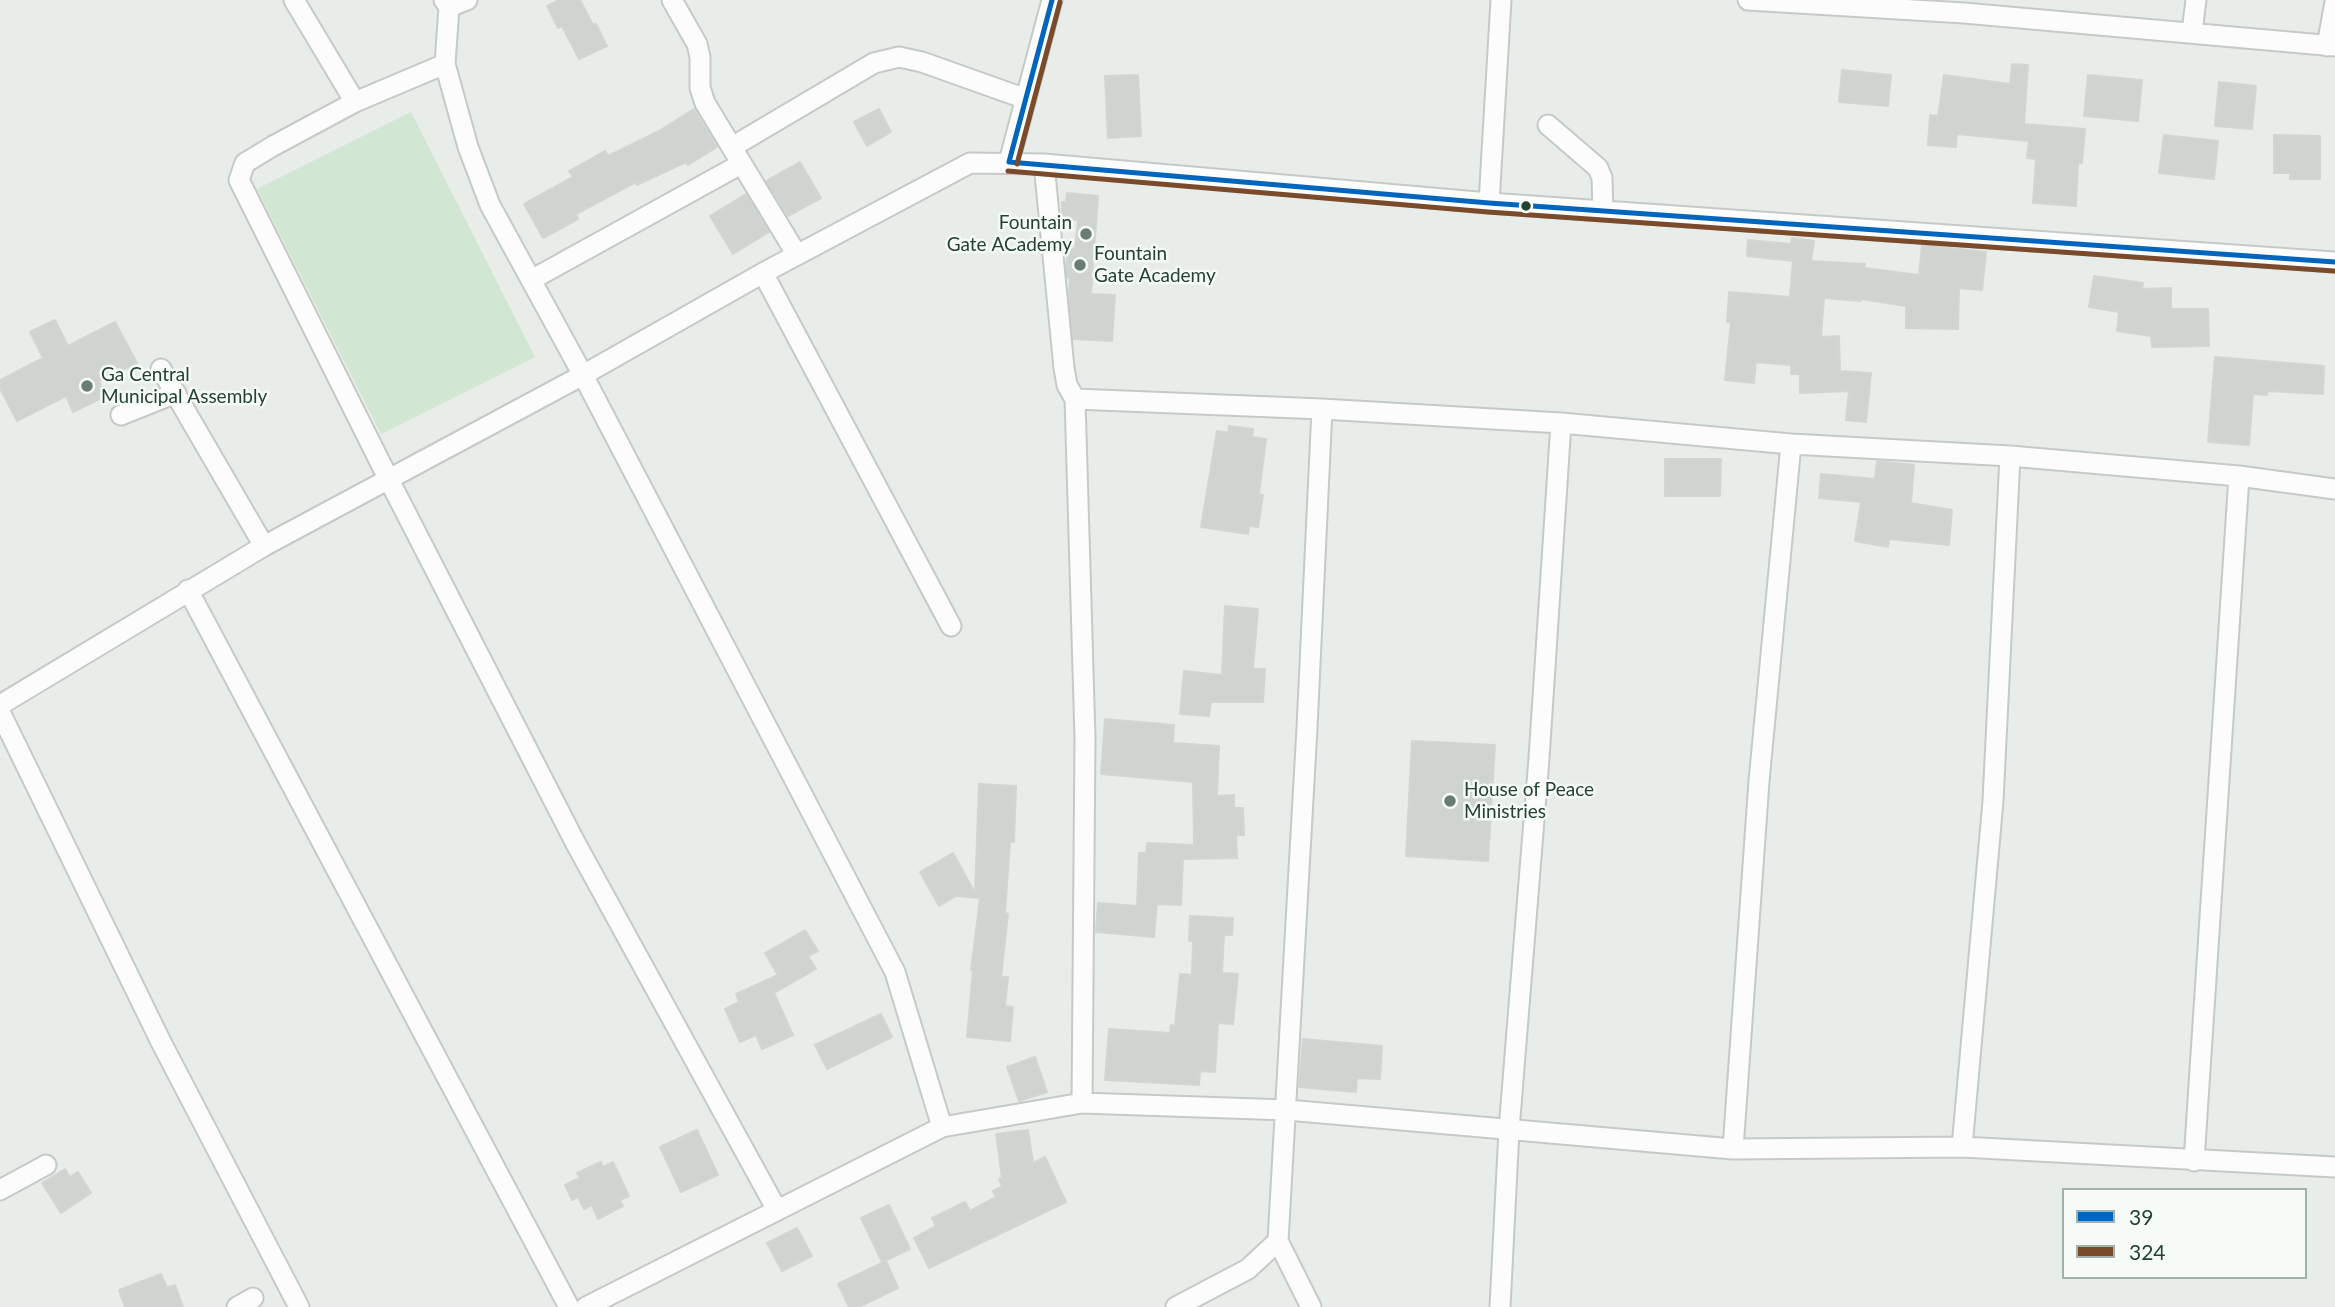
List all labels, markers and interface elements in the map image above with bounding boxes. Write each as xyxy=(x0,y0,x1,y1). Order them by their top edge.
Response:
unlabelled marker xyxy=(1519,199,1533,213)
place label: Fountain Gate ACademy xyxy=(947,212,1072,256)
marker: Fountain Gate ACademy xyxy=(1078,226,1094,242)
place label: Fountain Gate Academy xyxy=(1094,243,1216,287)
marker: Fountain Gate Academy xyxy=(1072,257,1088,273)
place label: Ga Central Municipal Assembly xyxy=(101,364,267,408)
marker: Ga Central Municipal Assembly xyxy=(79,378,95,394)
place label: House of Peace Ministries xyxy=(1464,779,1594,823)
marker: House of Peace Ministries xyxy=(1442,793,1458,809)
legend xyxy=(2062,1188,2307,1279)
text: 39 xyxy=(2129,1204,2153,1229)
text: 324 xyxy=(2129,1239,2166,1264)

